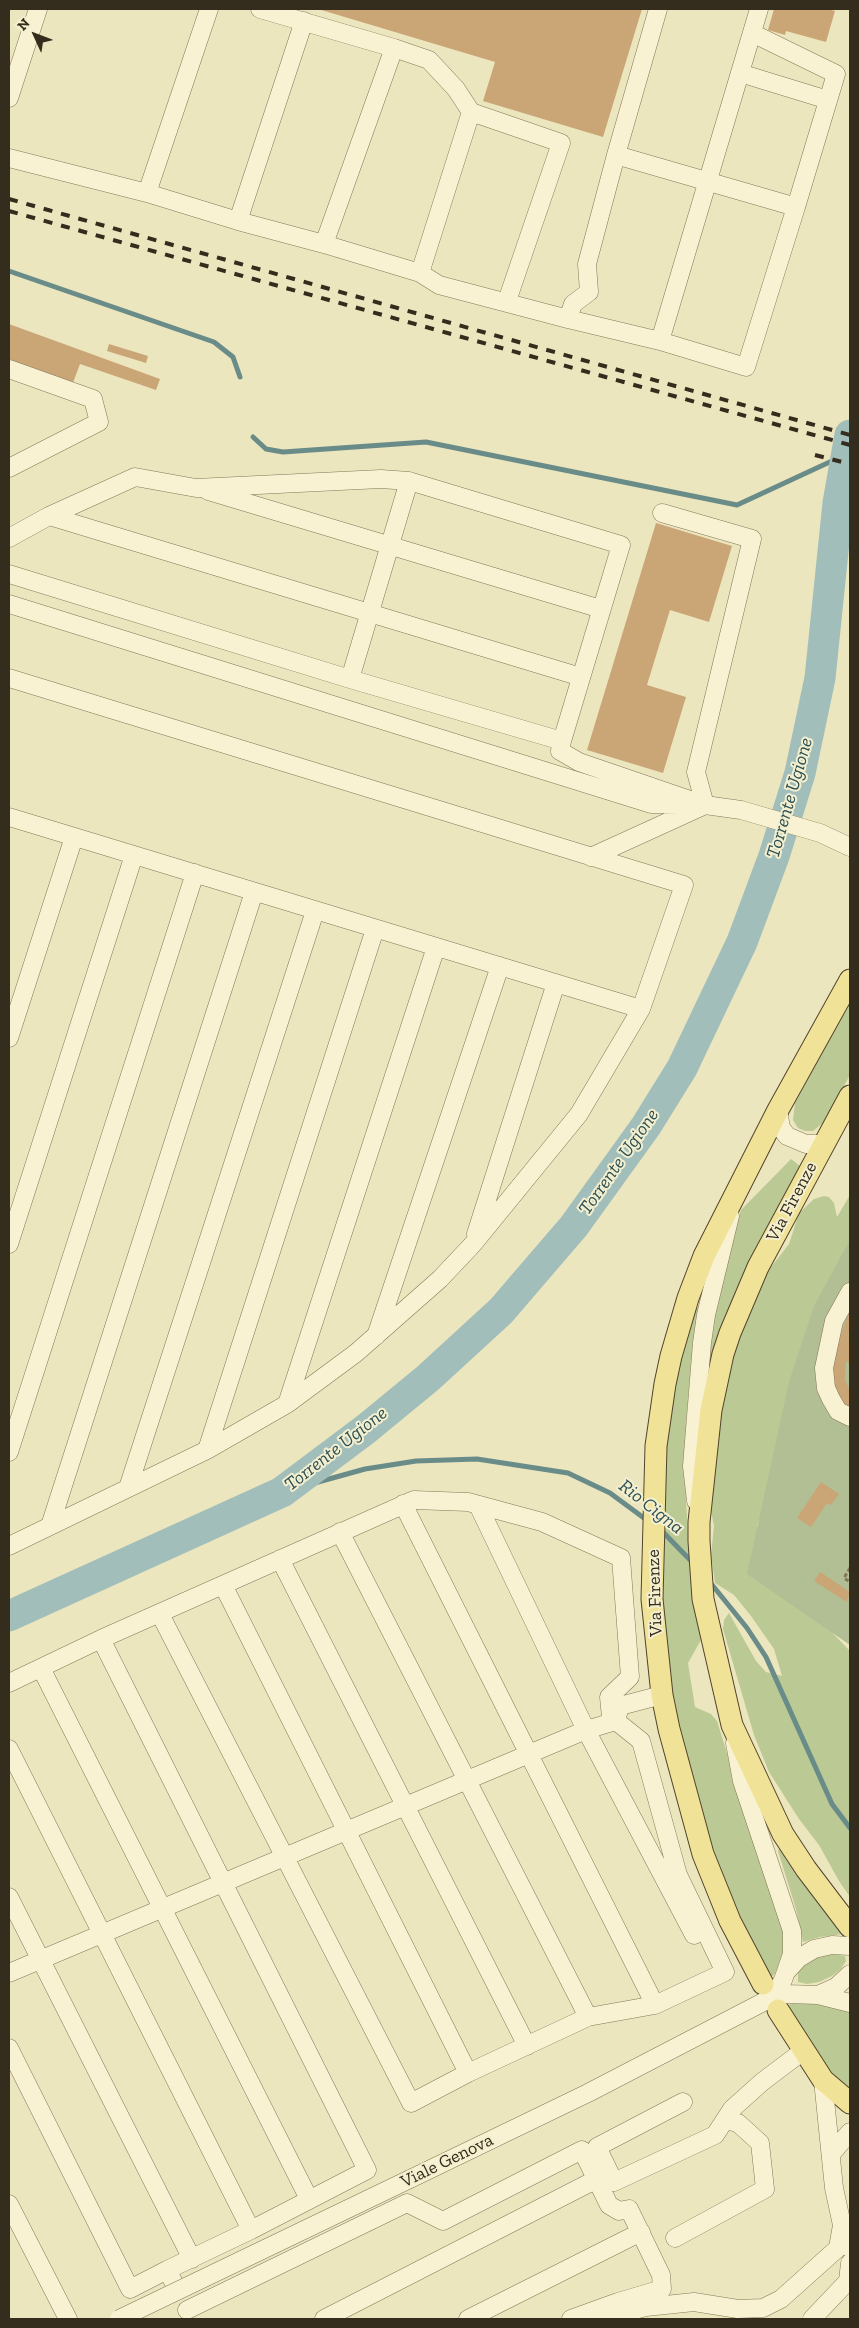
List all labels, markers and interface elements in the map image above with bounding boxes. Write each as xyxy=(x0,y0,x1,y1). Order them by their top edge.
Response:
north arrow xyxy=(10,10,60,60)
text: N xyxy=(14,15,34,34)
water label: Torrente Ugione xyxy=(762,735,818,861)
water label: Torrente Ugione xyxy=(574,1105,664,1219)
street label: Via Firenze xyxy=(762,1158,822,1246)
water label: Torrente Ugione xyxy=(280,1402,392,1496)
water label: Rio Cigna xyxy=(614,1475,688,1539)
street label: Via Firenze xyxy=(643,1549,667,1637)
street label: Viale Genova xyxy=(397,2129,497,2193)

